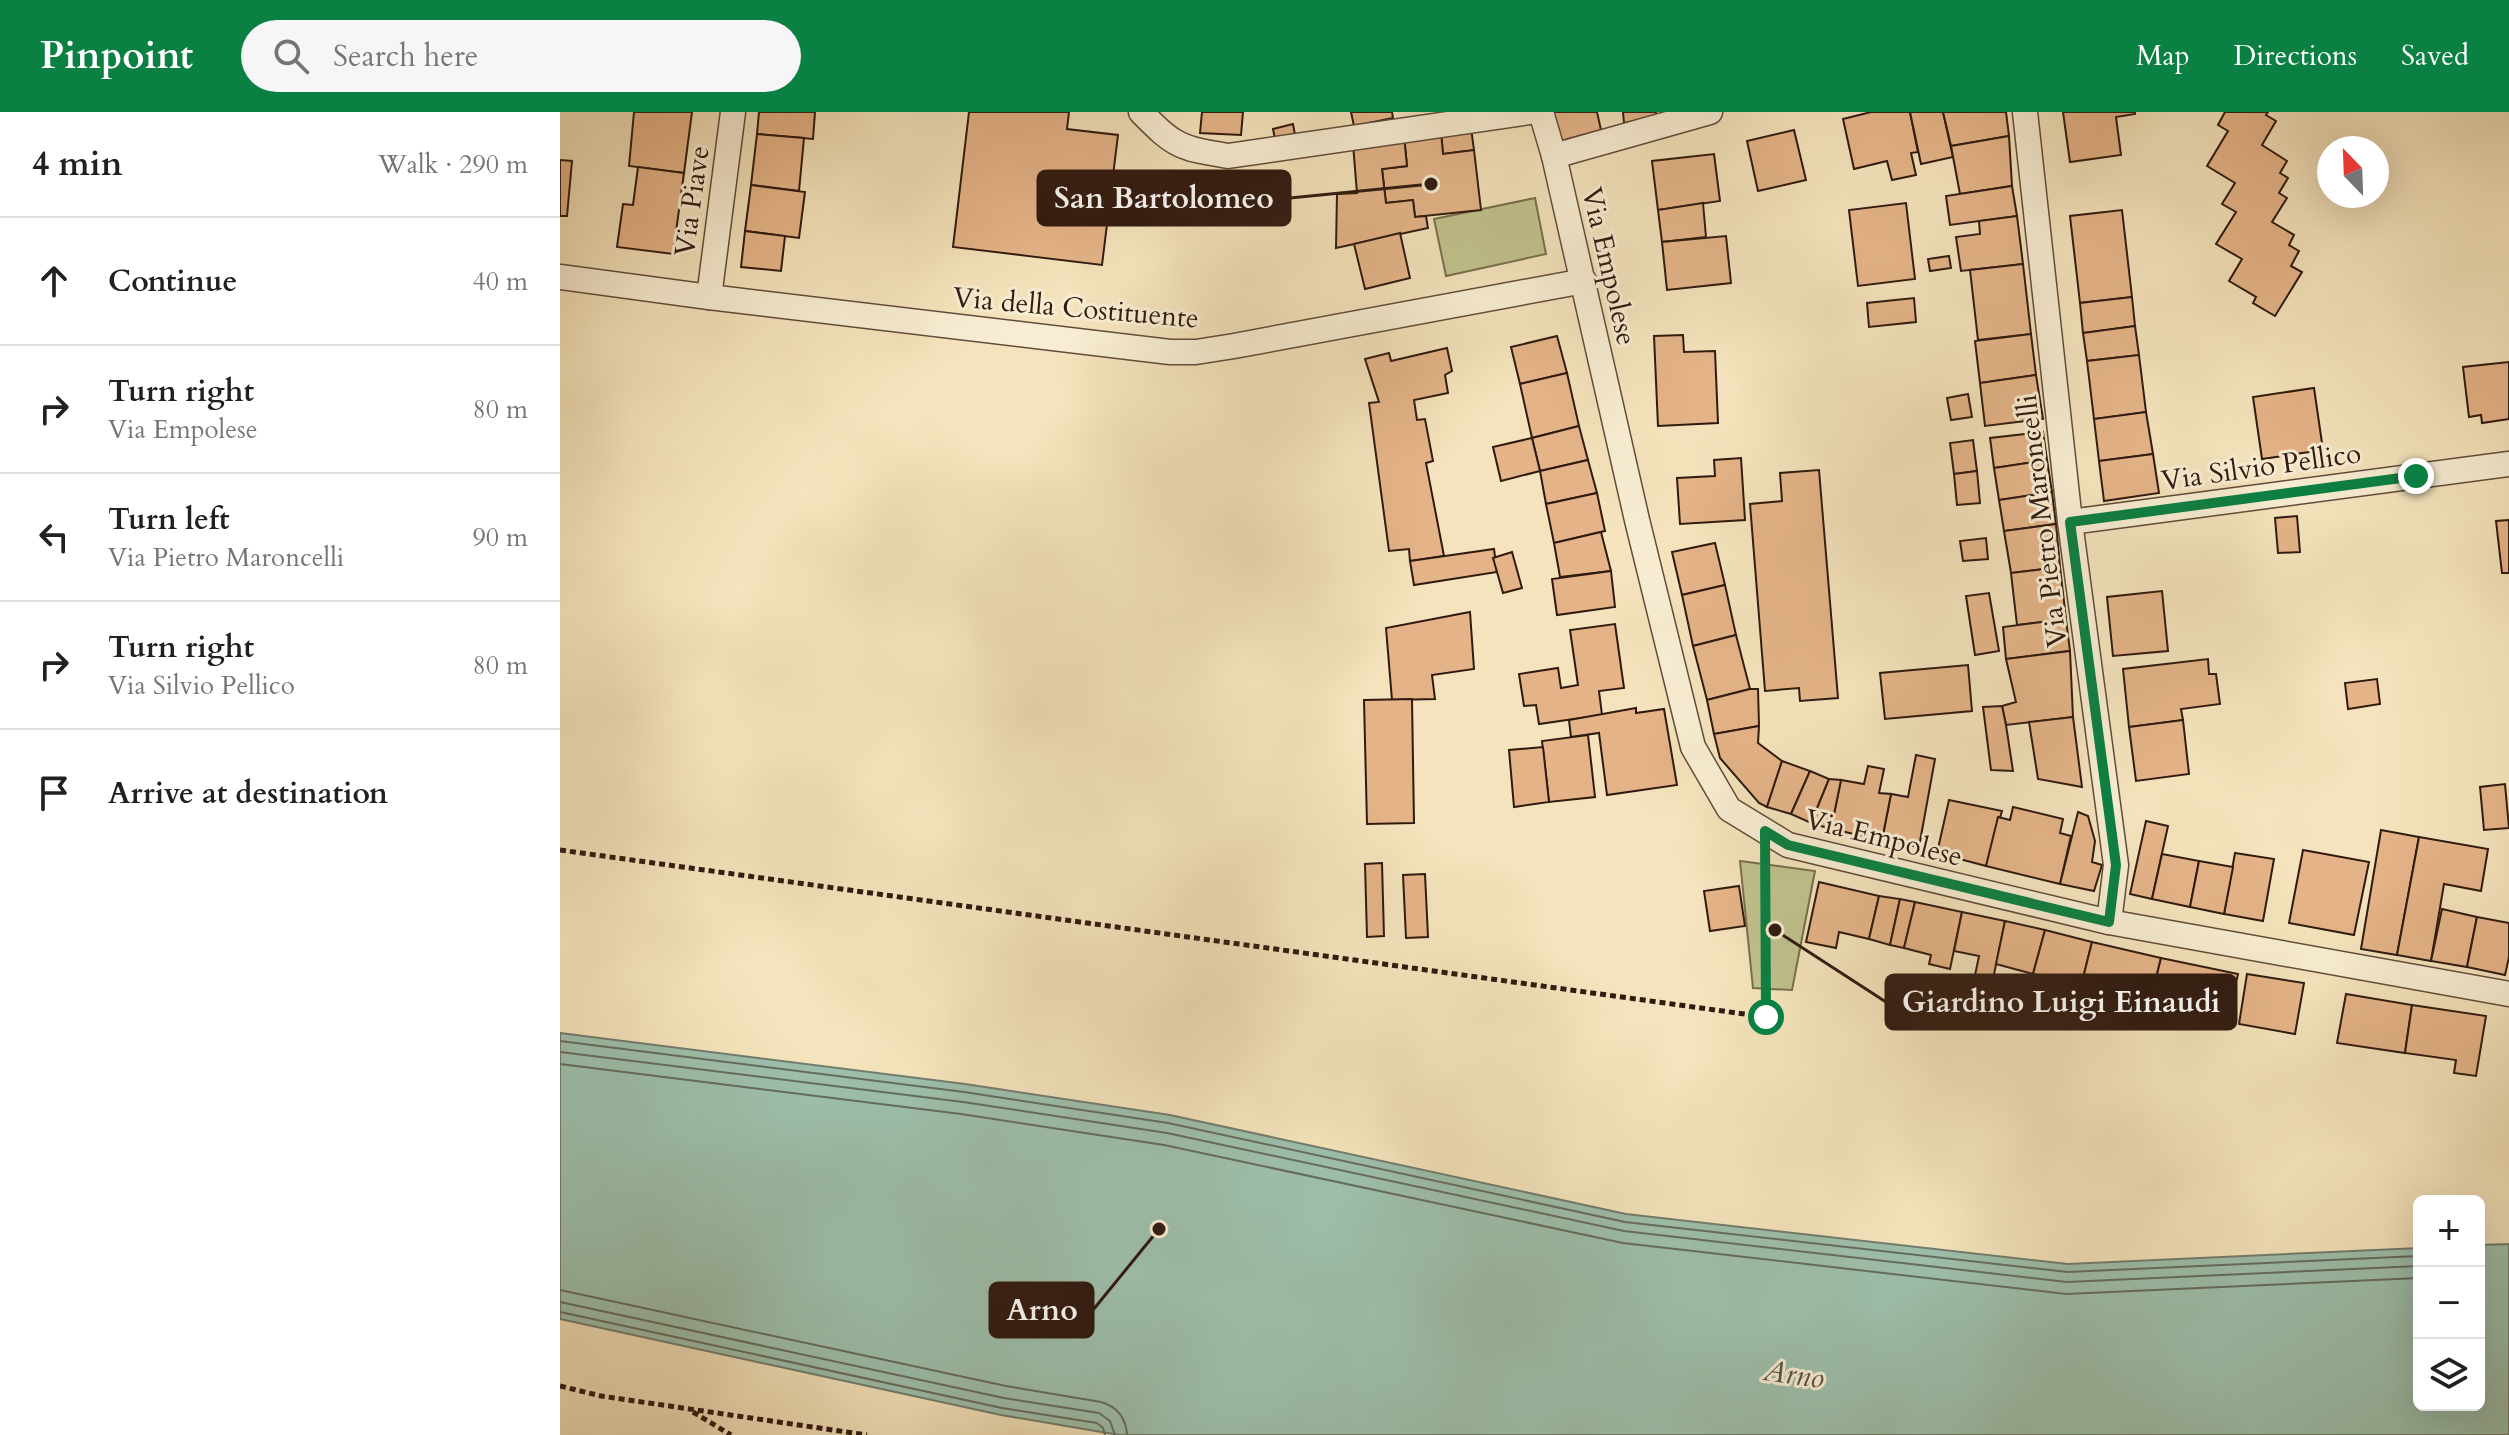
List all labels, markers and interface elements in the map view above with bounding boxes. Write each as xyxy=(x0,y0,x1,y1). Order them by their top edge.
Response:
search box xyxy=(241,20,801,92)
text: Pinpoint xyxy=(40,30,193,82)
icon: search xyxy=(269,34,313,78)
text: Search here xyxy=(333,36,478,77)
text: Map xyxy=(2136,37,2190,75)
text: Directions xyxy=(2234,37,2357,75)
text: Saved xyxy=(2401,37,2469,75)
north arrow xyxy=(2317,136,2389,208)
text: 4 min xyxy=(32,141,123,187)
street label: Via Piave xyxy=(665,143,719,259)
text: Walk · 290 m xyxy=(378,147,528,182)
callout: San Bartolomeo xyxy=(1038,171,1290,225)
text: San Bartolomeo xyxy=(1054,178,1274,219)
street label: Via Empolese xyxy=(1572,184,1646,349)
icon: ahead xyxy=(32,259,76,303)
text: Continue xyxy=(108,261,237,302)
text: 40 m xyxy=(472,264,528,299)
street label: Via della Costituente xyxy=(951,278,1200,338)
text: Turn right xyxy=(108,371,254,412)
icon: right xyxy=(32,387,76,431)
text: 80 m xyxy=(472,392,528,427)
street label: Via Pietro Maroncelli xyxy=(2008,392,2076,649)
text: Via Empolese xyxy=(108,412,258,447)
street label: Via Silvio Pellico xyxy=(2159,434,2363,500)
route end xyxy=(2398,458,2434,494)
text: Turn left xyxy=(108,499,230,540)
icon: left xyxy=(32,515,76,559)
text: 90 m xyxy=(472,520,528,555)
text: Via Pietro Maroncelli xyxy=(108,540,344,575)
text: Turn right xyxy=(108,627,254,668)
icon: right xyxy=(32,643,76,687)
text: 80 m xyxy=(472,648,528,683)
text: Via Silvio Pellico xyxy=(108,668,295,703)
icon: arrive xyxy=(32,771,76,815)
text: Arrive at destination xyxy=(108,773,388,814)
street label: Via Empolese xyxy=(1801,800,1966,876)
callout: Giardino Luigi Einaudi xyxy=(1886,975,2236,1029)
text: Giardino Luigi Einaudi xyxy=(1902,982,2220,1023)
route start xyxy=(1748,999,1784,1035)
map controls xyxy=(2413,1195,2485,1411)
button: + xyxy=(2413,1195,2485,1267)
button: − xyxy=(2413,1267,2485,1339)
callout: Arno xyxy=(990,1283,1093,1337)
text: Arno xyxy=(1006,1290,1078,1331)
button: layers xyxy=(2413,1339,2485,1411)
water label: Arno xyxy=(1760,1350,1827,1399)

